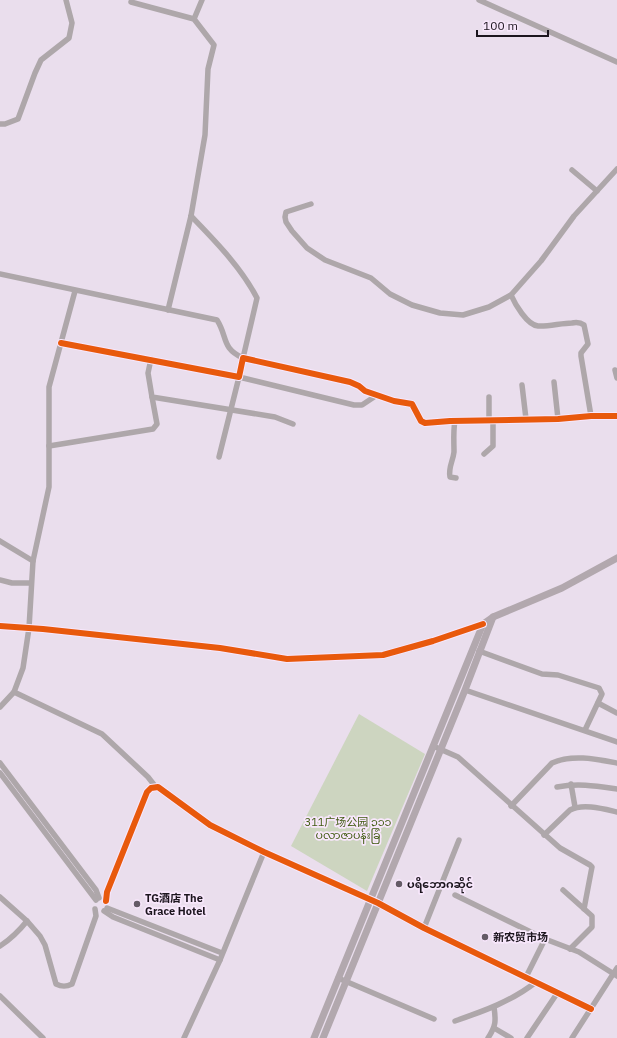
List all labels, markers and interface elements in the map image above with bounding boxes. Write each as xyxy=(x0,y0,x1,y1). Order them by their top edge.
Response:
scale bar xyxy=(477,12,548,38)
text: 100 m xyxy=(483,18,518,33)
park label: 311广场公园 ၃၁၁ ပလာဇာပန်းခြံ xyxy=(305,815,392,844)
place label: ပရိဘောဂဆိုင် xyxy=(407,877,473,894)
marker: ပရိဘောဂဆိုင် xyxy=(394,879,404,889)
place label: TG酒店 The Grace Hotel xyxy=(145,891,206,918)
marker: TG酒店 The Grace Hotel xyxy=(132,899,142,909)
place label: 新农贸市场 xyxy=(493,930,548,944)
marker: 新农贸市场 xyxy=(480,932,490,942)

